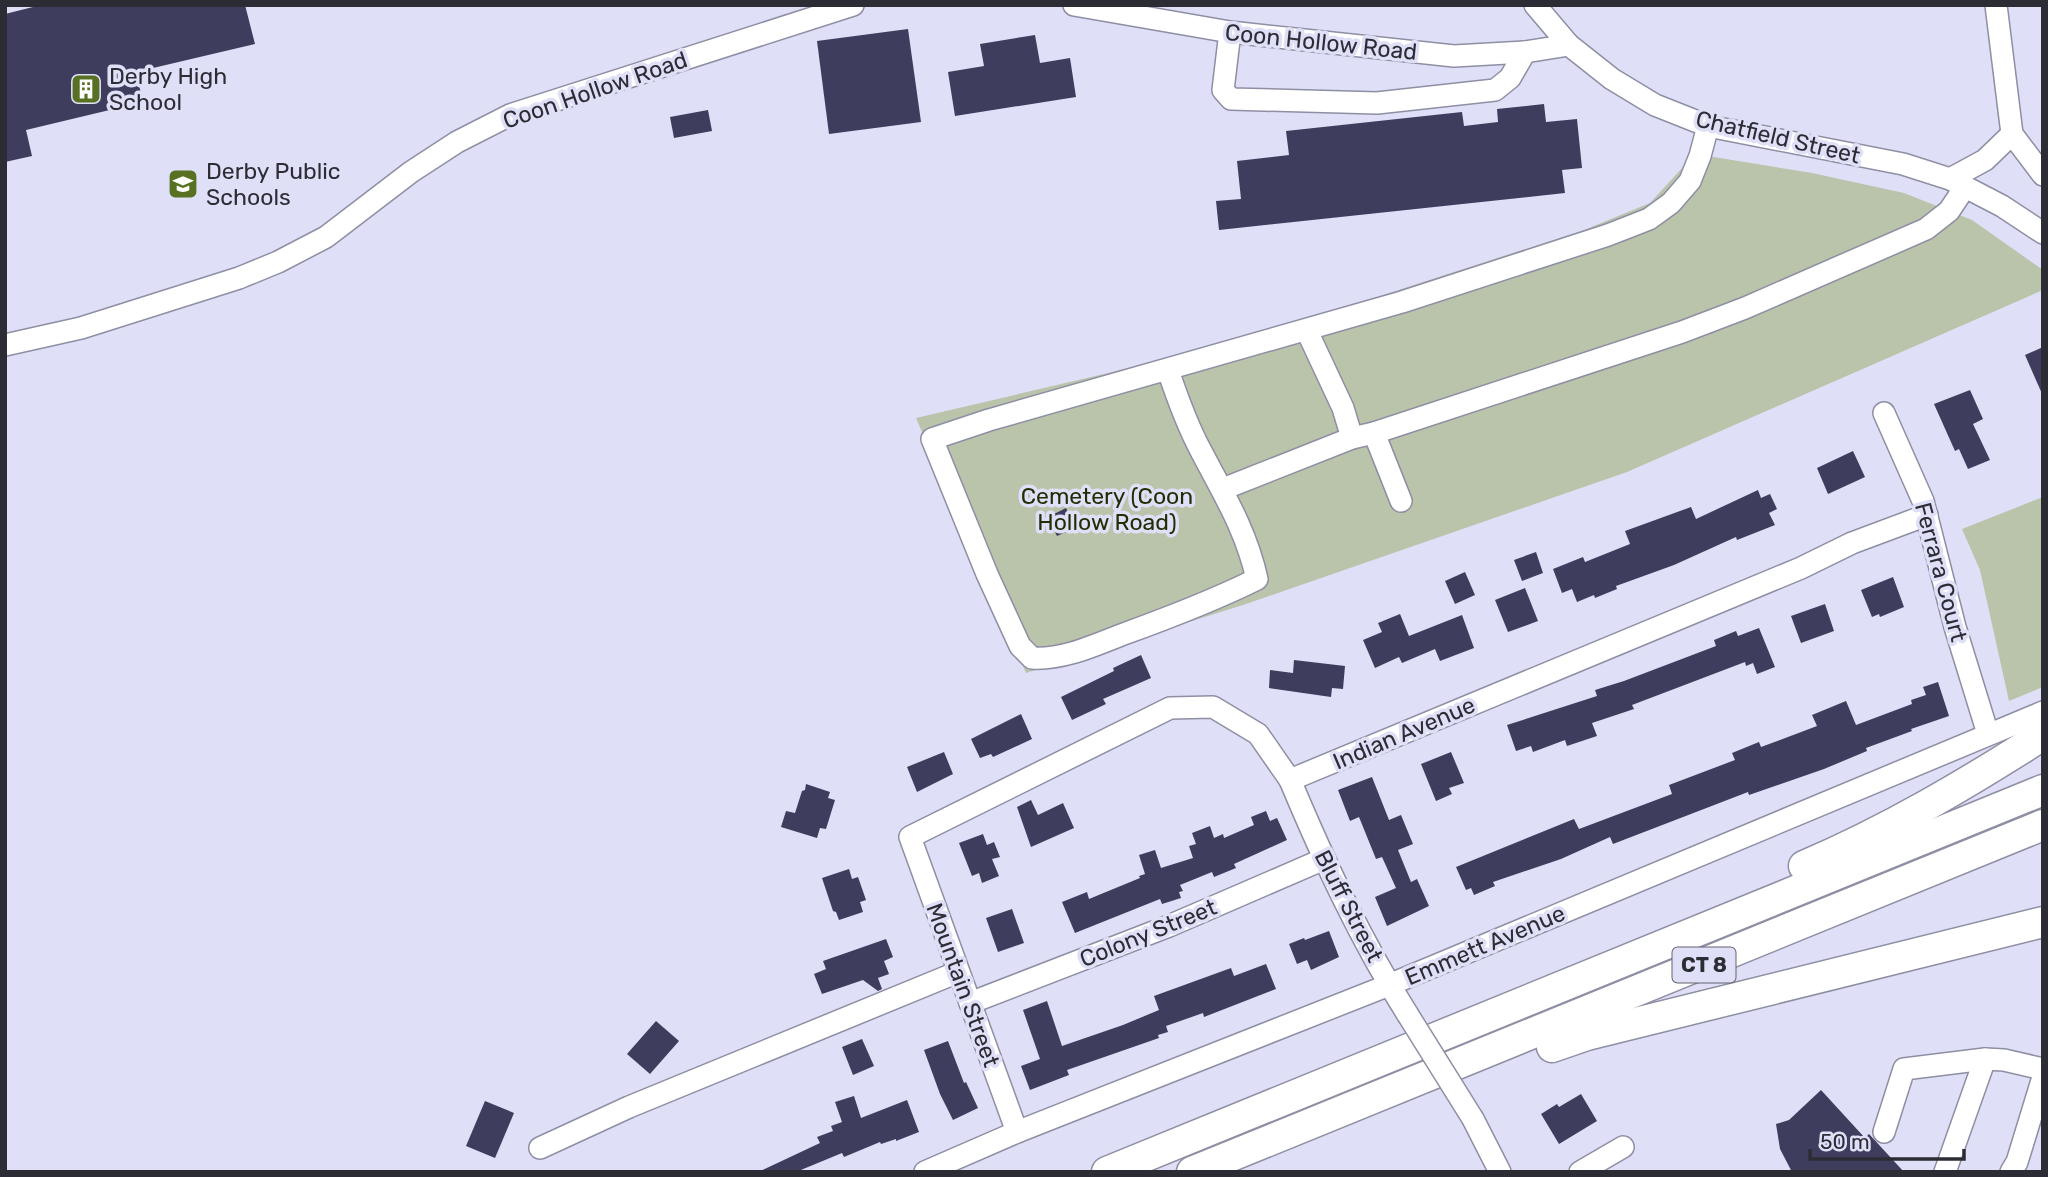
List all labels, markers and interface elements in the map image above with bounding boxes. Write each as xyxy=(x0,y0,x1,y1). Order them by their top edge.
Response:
street label: Coon Hollow Road xyxy=(1224,18,1418,66)
street label: Coon Hollow Road xyxy=(499,45,691,135)
place label: Derby High School xyxy=(109,62,227,116)
building icon: Derby High School xyxy=(69,72,103,106)
street label: Chatfield Street xyxy=(1693,104,1863,170)
place label: Derby Public Schools xyxy=(206,157,341,211)
school or university icon: Derby Public Schools xyxy=(166,167,200,201)
park label: Cemetery (Coon Hollow Road) xyxy=(1021,482,1193,536)
street label: Ferrara Court xyxy=(1909,499,1973,645)
street label: Indian Avenue xyxy=(1329,690,1479,776)
street label: Bluff Street xyxy=(1309,845,1389,967)
street label: Colony Street xyxy=(1075,893,1221,973)
street label: Mountain Street xyxy=(920,899,1006,1071)
street label: Emmett Avenue xyxy=(1401,899,1569,991)
road number: CT 8 xyxy=(1672,948,1736,982)
scale bar xyxy=(1810,1118,1964,1162)
text: 50 m xyxy=(1820,1129,1870,1154)

